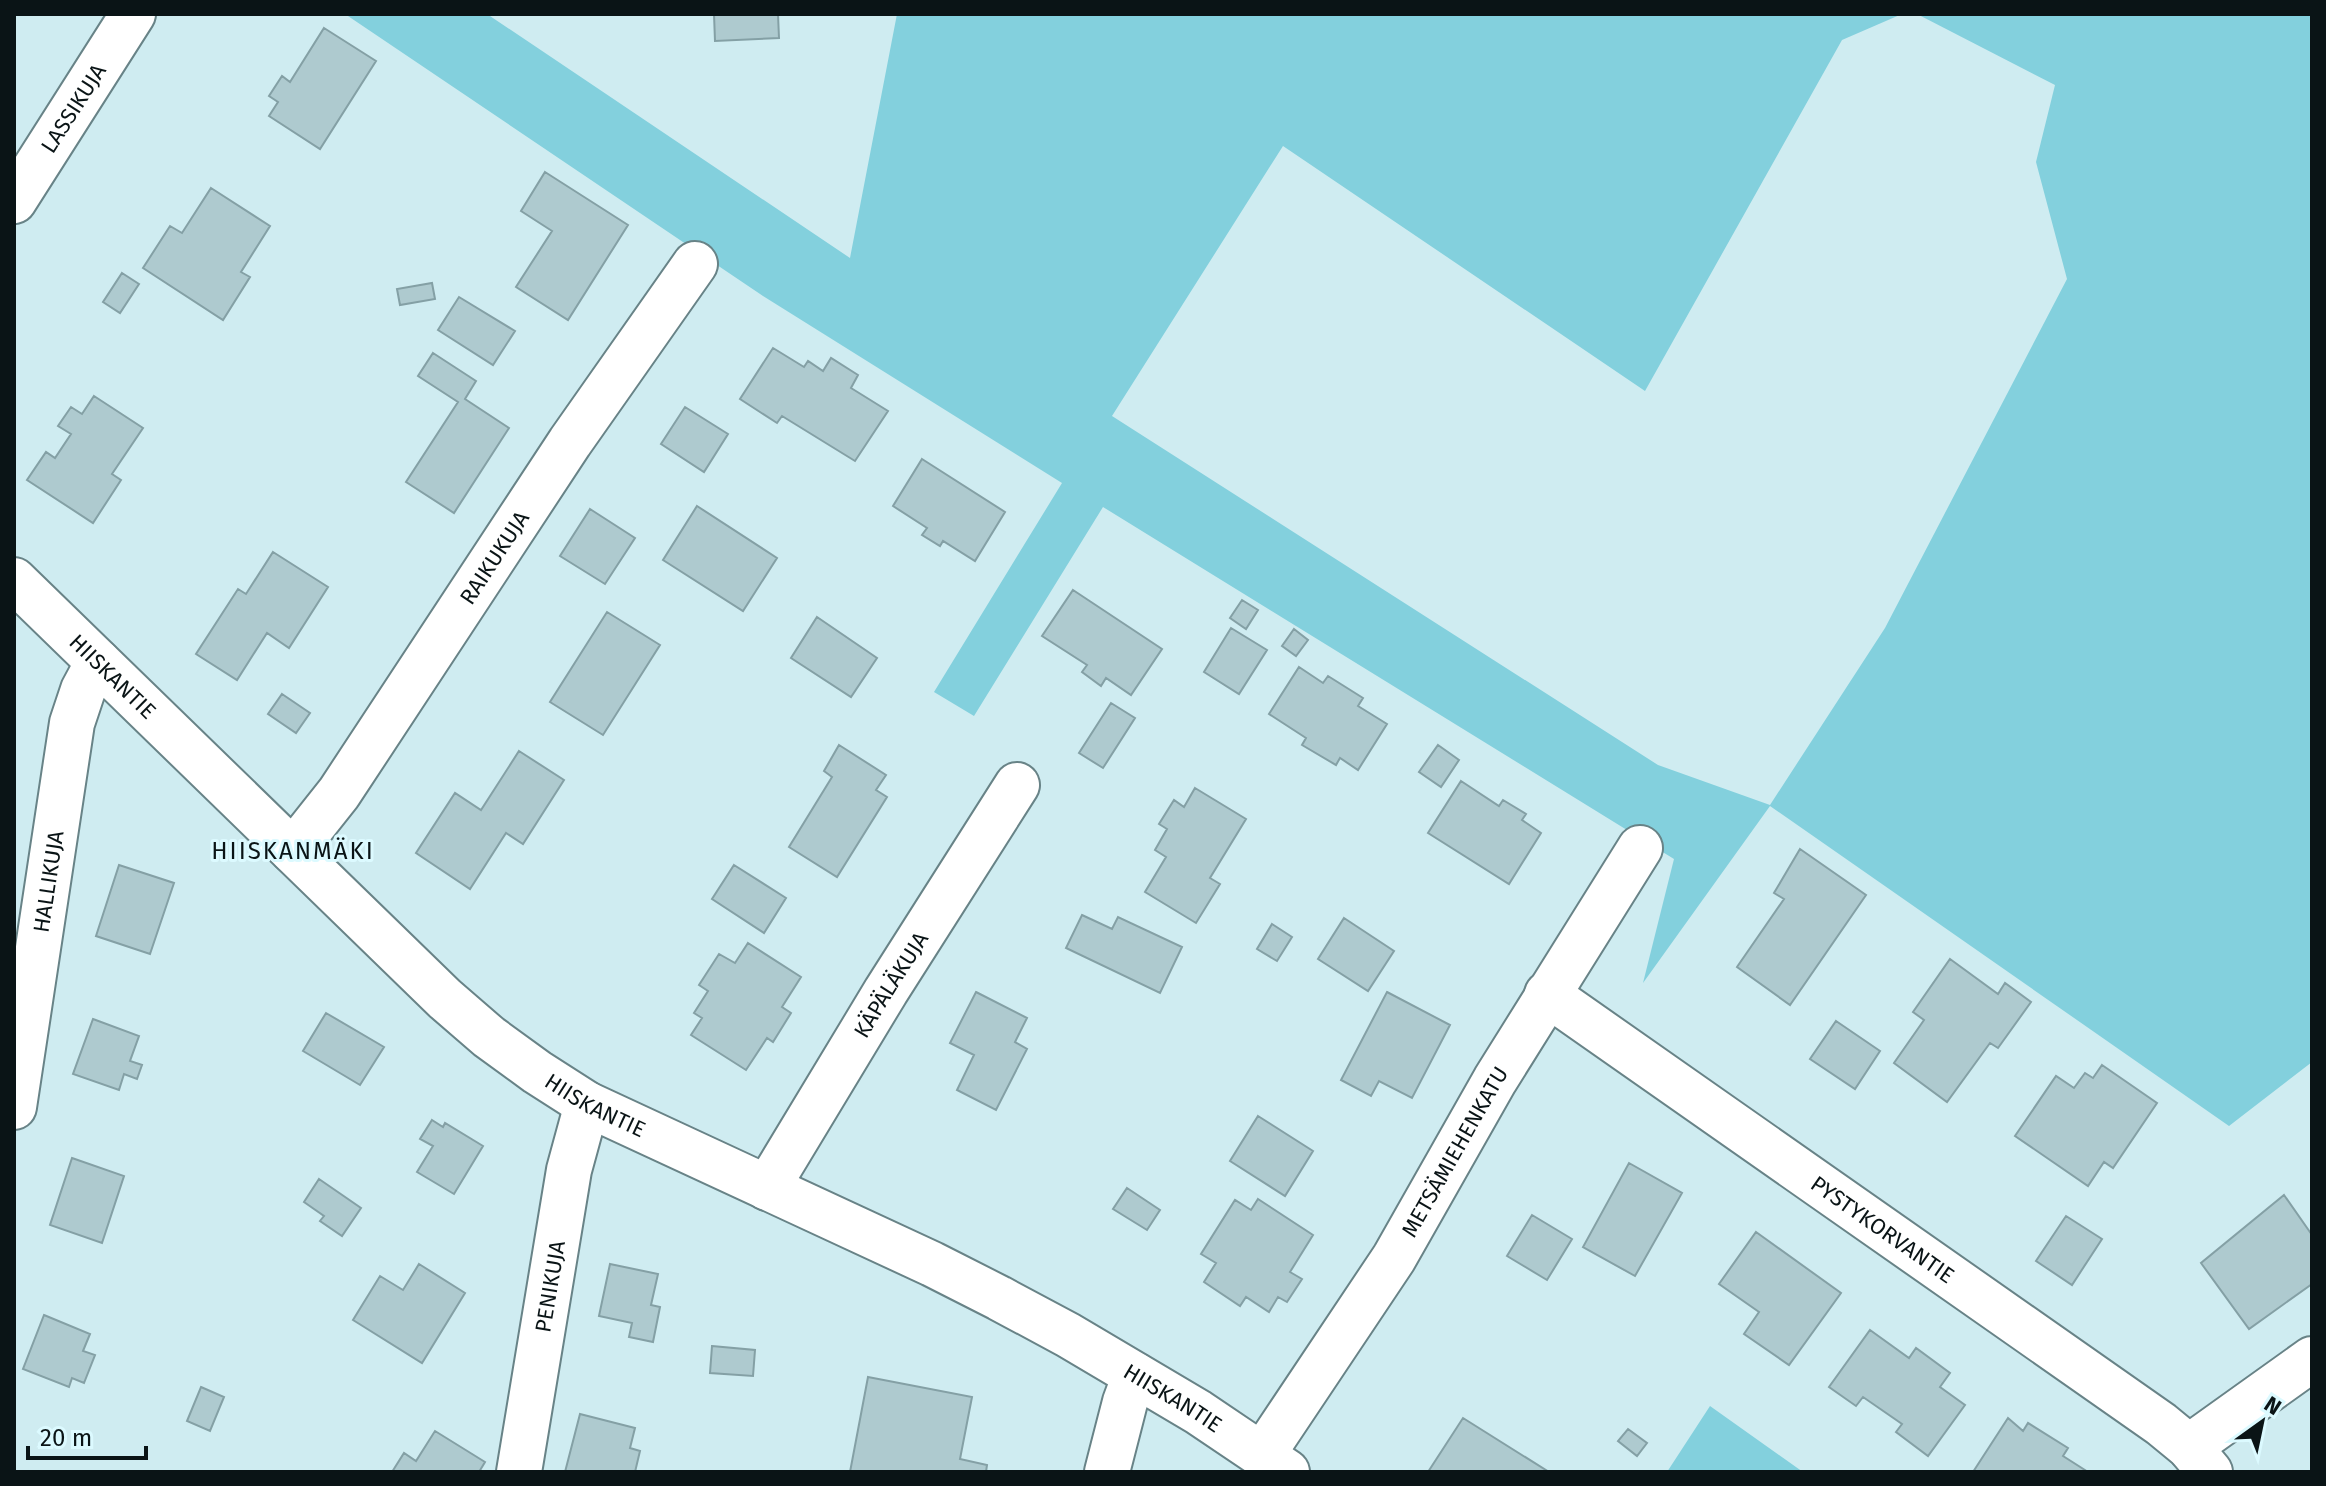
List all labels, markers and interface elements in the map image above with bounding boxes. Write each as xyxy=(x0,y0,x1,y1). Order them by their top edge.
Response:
street label: LASSIKUJA xyxy=(35,58,112,158)
street label: RAIKUKUJA xyxy=(453,505,535,609)
street label: HIISKANTIE xyxy=(64,628,162,724)
street label: HALLIKUJA xyxy=(27,828,69,934)
district label: HIISKANMÄKI xyxy=(211,837,375,865)
street label: KÄPÄLÄKUJA xyxy=(848,926,934,1043)
street label: METSÄMIEHENKATU xyxy=(1395,1061,1514,1242)
street label: HIISKANTIE xyxy=(540,1067,650,1143)
street label: PYSTYKORVANTIE xyxy=(1806,1170,1960,1289)
street label: PENIKUJA xyxy=(529,1238,571,1334)
street label: HIISKANTIE xyxy=(1119,1358,1227,1438)
north arrow xyxy=(2222,1382,2302,1462)
text: N xyxy=(2259,1390,2286,1421)
scale bar xyxy=(28,1410,146,1460)
text: 20 m xyxy=(40,1424,92,1452)

